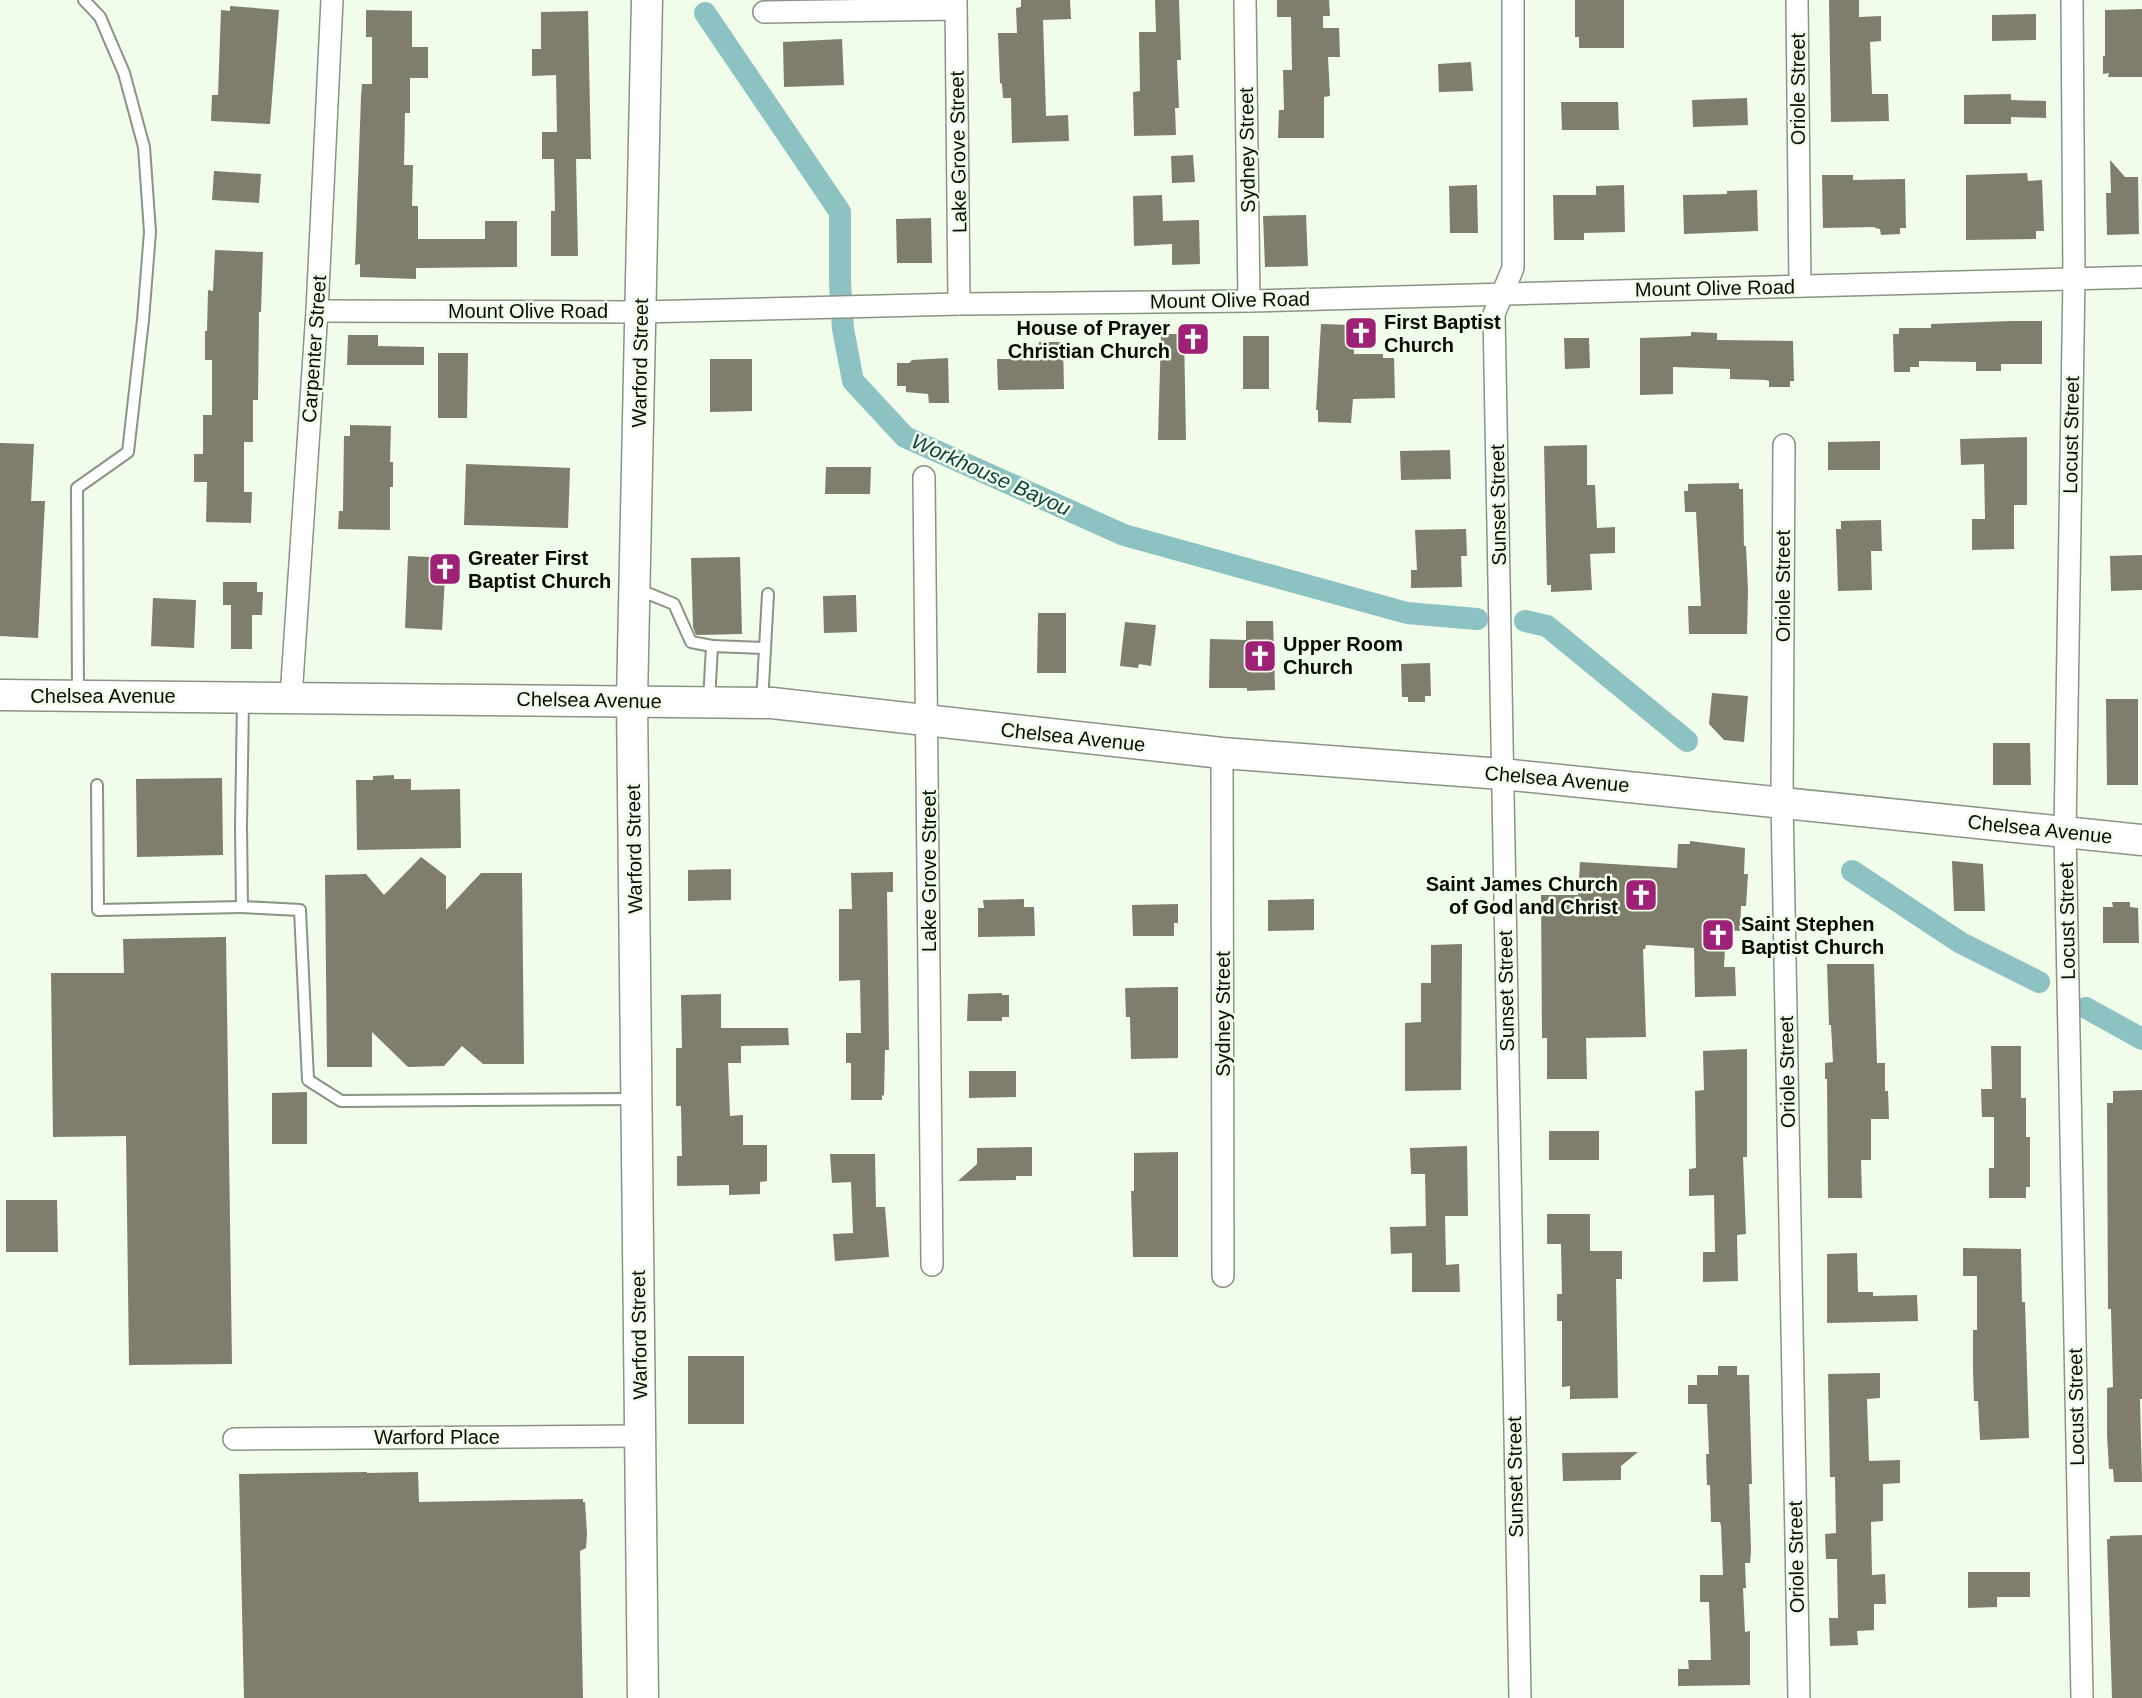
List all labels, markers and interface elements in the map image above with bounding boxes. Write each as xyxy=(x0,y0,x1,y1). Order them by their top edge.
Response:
street label: Oriole Street xyxy=(1787,32,1809,145)
street label: Lake Grove Street xyxy=(946,70,970,233)
street label: Sydney Street xyxy=(1235,87,1259,213)
street label: Carpenter Street xyxy=(298,274,330,424)
street label: Mount Olive Road xyxy=(1635,276,1795,300)
street label: Mount Olive Road xyxy=(1150,288,1310,312)
street label: Warford Street xyxy=(628,298,652,428)
street label: Mount Olive Road xyxy=(448,300,608,322)
place label: First Baptist Church xyxy=(1384,311,1501,356)
church icon: First Baptist Church xyxy=(1343,315,1379,351)
place label: House of Prayer Christian Church xyxy=(1008,317,1170,362)
church icon: House of Prayer Christian Church xyxy=(1175,321,1211,357)
street label: Locust Street xyxy=(2059,375,2083,494)
water label: Workhouse Bayou xyxy=(908,429,1075,520)
street label: Sunset Street xyxy=(1486,444,1510,566)
street label: Oriole Street xyxy=(1772,529,1794,642)
place label: Greater First Baptist Church xyxy=(468,547,611,592)
church icon: Greater First Baptist Church xyxy=(427,551,463,587)
place label: Upper Room Church xyxy=(1283,633,1403,678)
church icon: Upper Room Church xyxy=(1242,638,1278,674)
street label: Chelsea Avenue xyxy=(30,685,176,707)
street label: Chelsea Avenue xyxy=(516,688,662,712)
street label: Chelsea Avenue xyxy=(1000,718,1146,756)
street label: Chelsea Avenue xyxy=(1484,762,1630,796)
street label: Warford Street xyxy=(622,784,646,914)
street label: Lake Grove Street xyxy=(918,789,940,952)
street label: Chelsea Avenue xyxy=(1967,810,2113,848)
street label: Locust Street xyxy=(2055,861,2079,980)
place label: Saint James Church of God and Christ xyxy=(1426,873,1618,918)
church icon: Saint James Church of God and Christ xyxy=(1623,877,1659,913)
place label: Saint Stephen Baptist Church xyxy=(1741,913,1884,958)
church icon: Saint Stephen Baptist Church xyxy=(1700,917,1736,953)
street label: Sunset Street xyxy=(1494,930,1518,1052)
street label: Sydney Street xyxy=(1212,951,1234,1077)
street label: Oriole Street xyxy=(1775,1015,1799,1128)
street label: Warford Street xyxy=(627,1270,651,1400)
street label: Locust Street xyxy=(2064,1347,2088,1466)
street label: Sunset Street xyxy=(1503,1416,1527,1538)
street label: Warford Place xyxy=(374,1426,500,1448)
street label: Oriole Street xyxy=(1784,1500,1808,1613)

